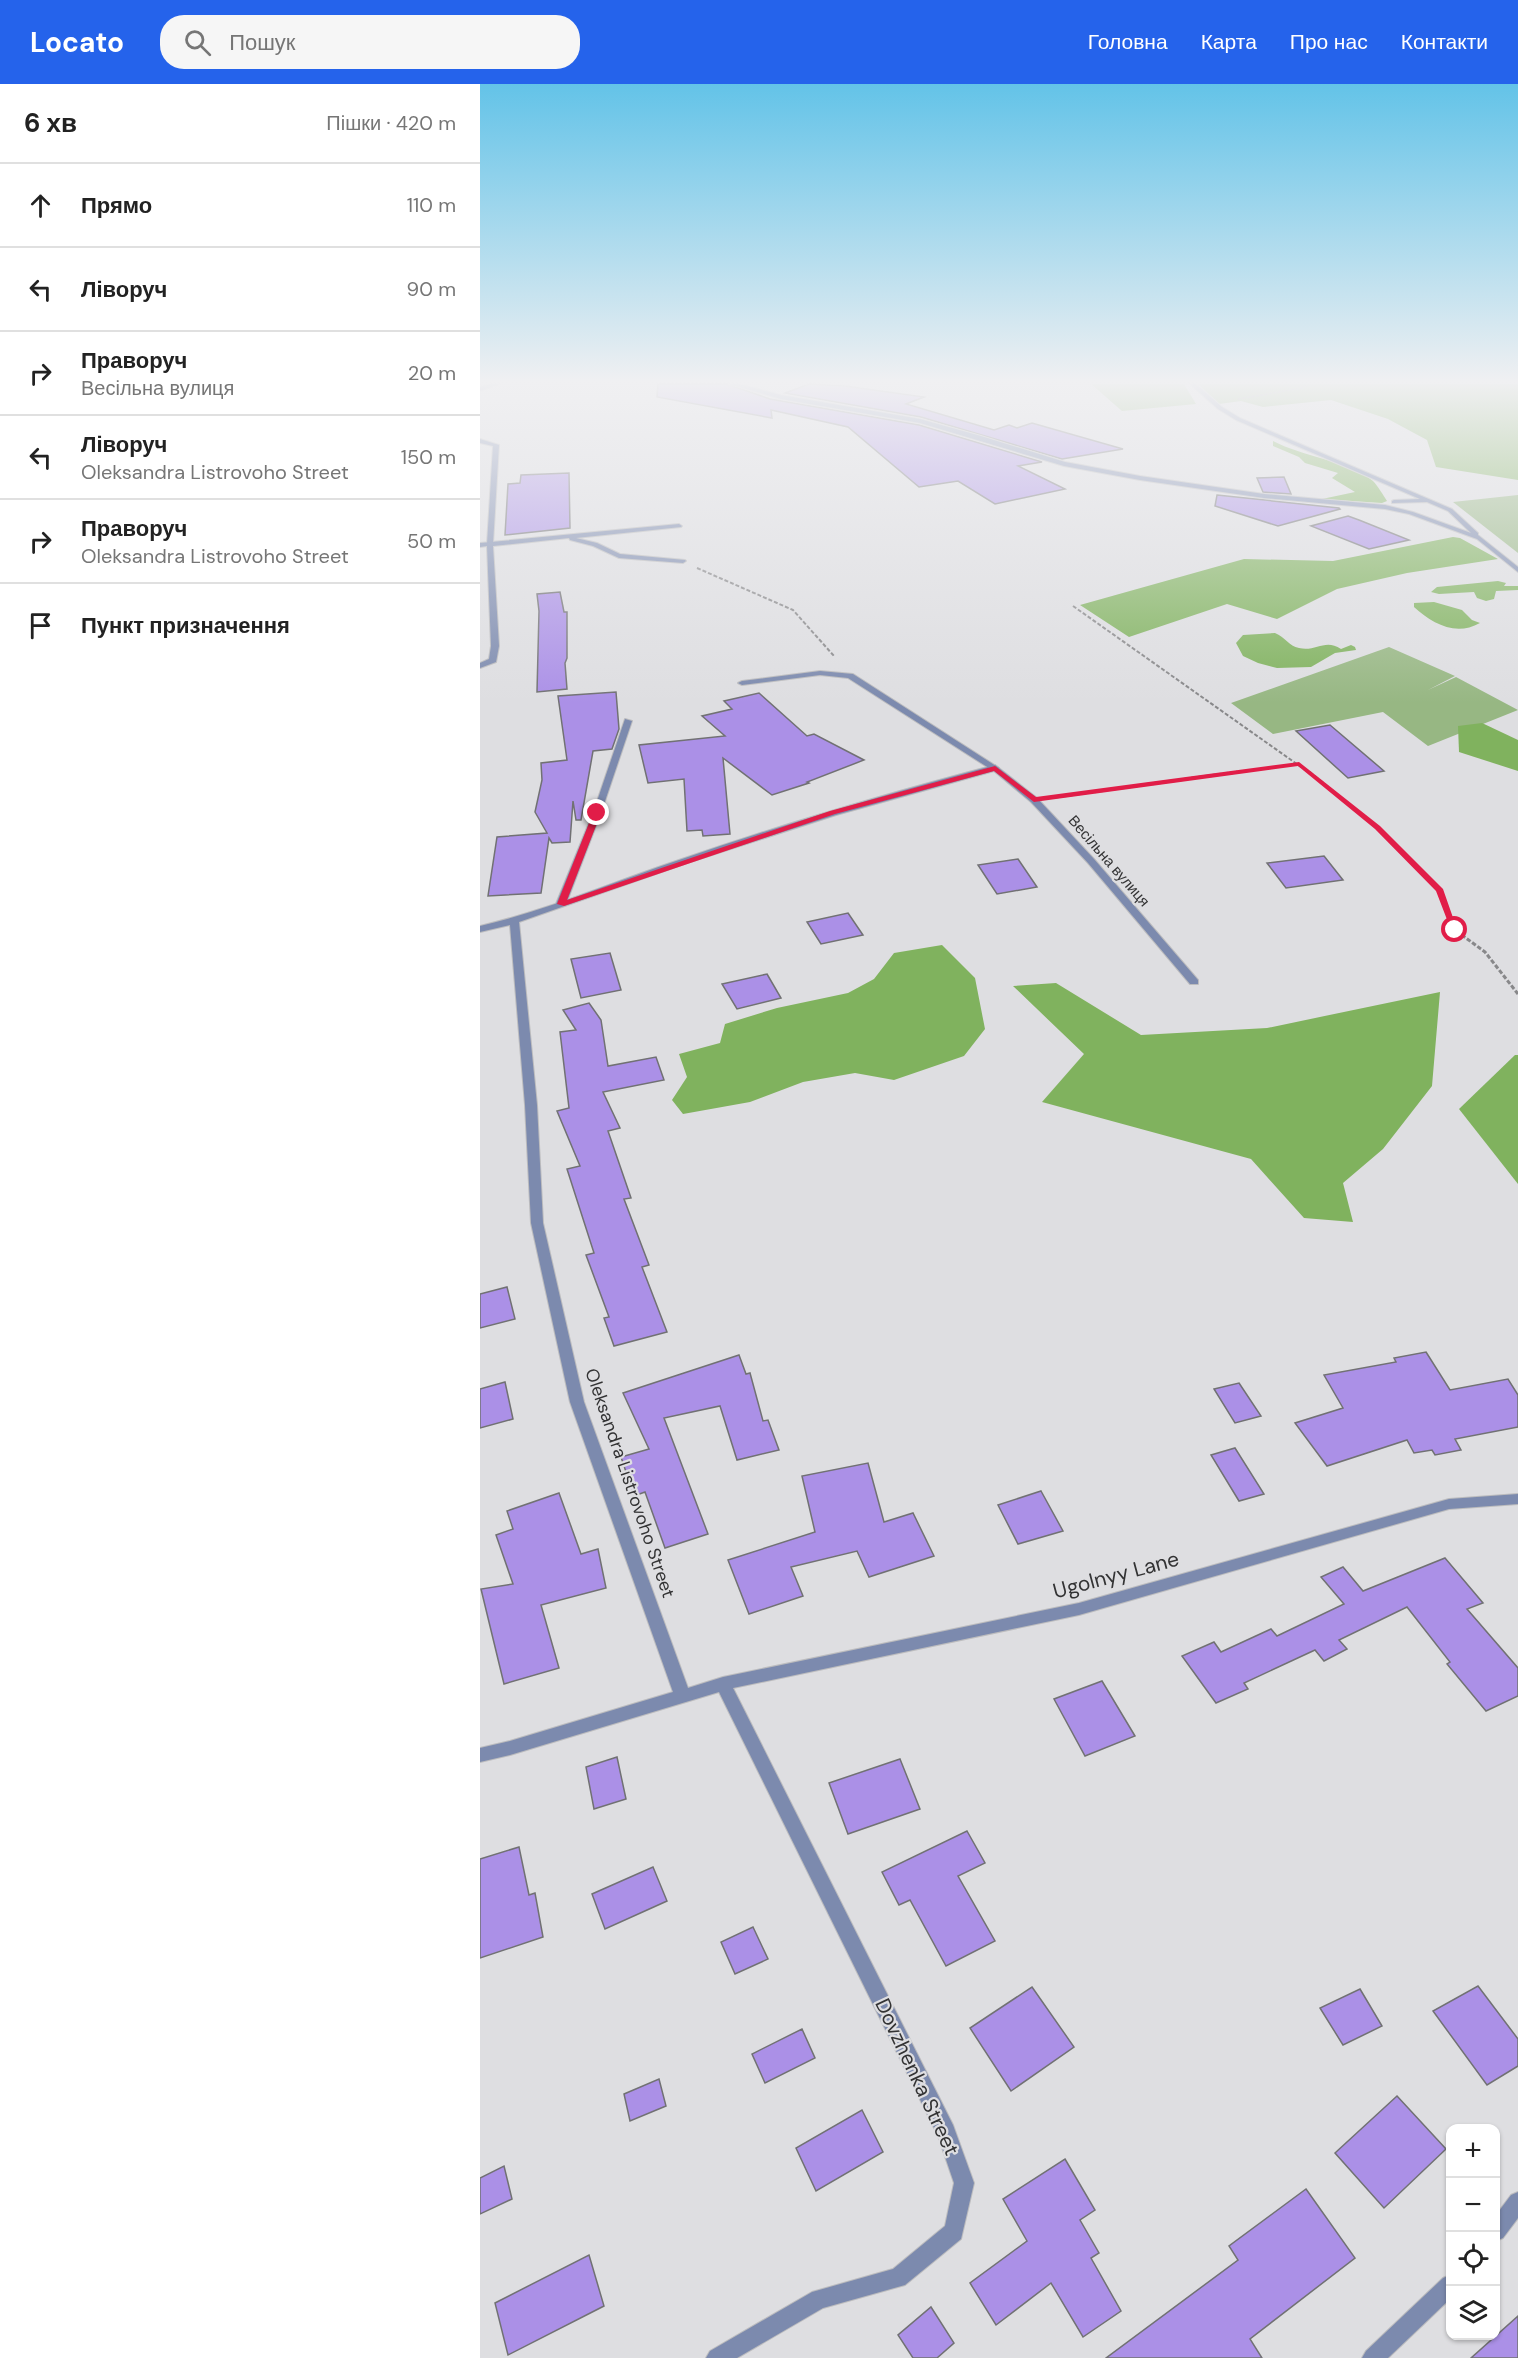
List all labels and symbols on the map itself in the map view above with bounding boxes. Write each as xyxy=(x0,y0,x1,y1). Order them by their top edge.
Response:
route end xyxy=(583,799,609,825)
street label: Весільна вулиця xyxy=(1064,811,1154,911)
route start xyxy=(1441,916,1467,942)
street label: Oleksandra Listrovoho Street xyxy=(579,1365,681,1601)
street label: Ugolnyy Lane xyxy=(1050,1545,1182,1605)
street label: Dovzhenka Street xyxy=(868,1994,966,2160)

